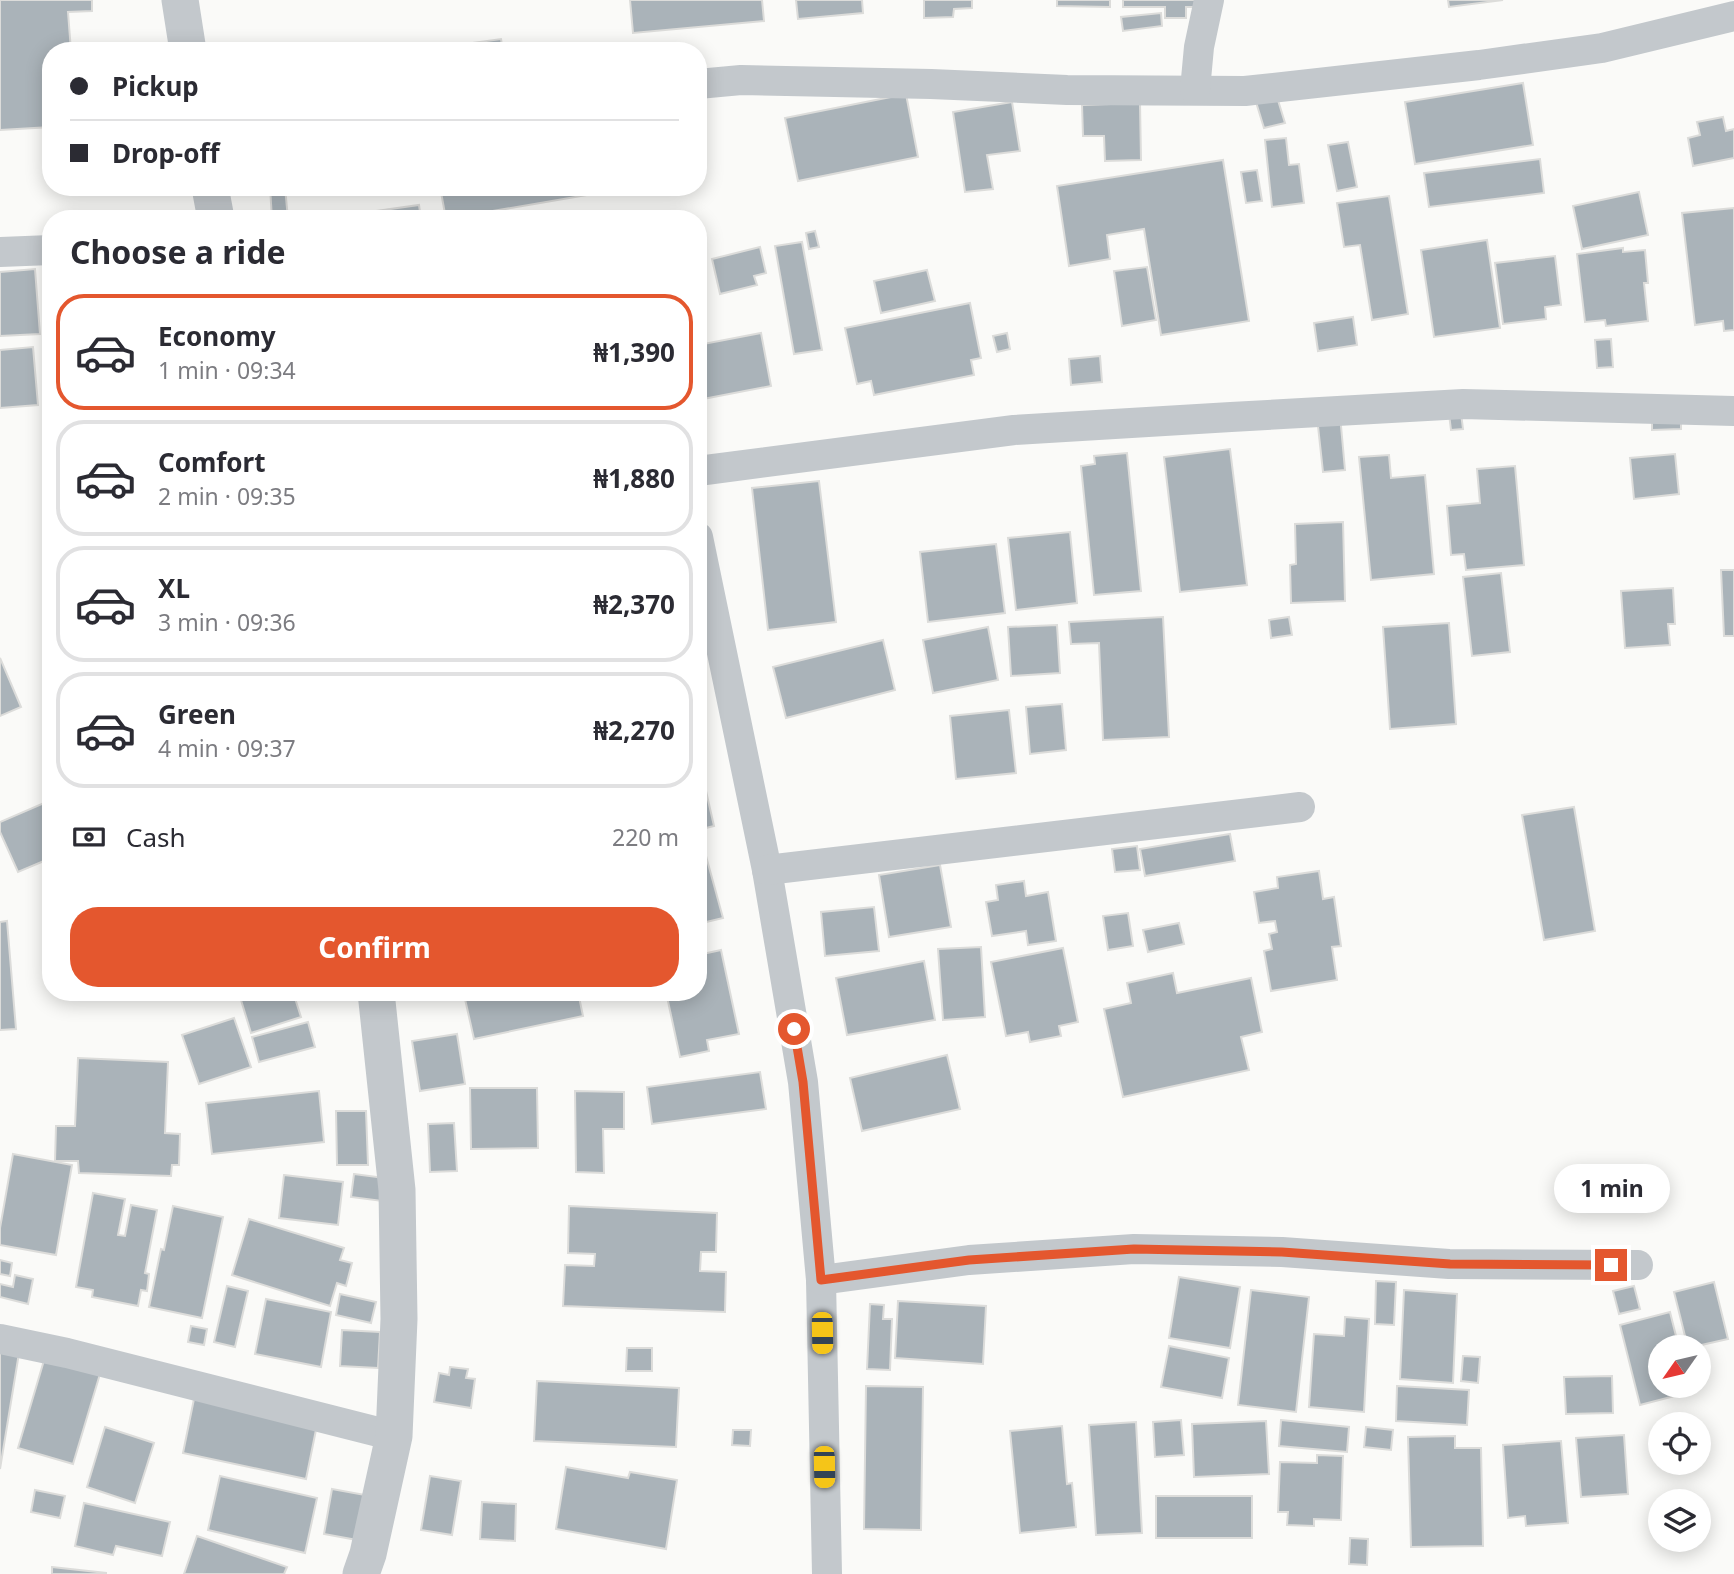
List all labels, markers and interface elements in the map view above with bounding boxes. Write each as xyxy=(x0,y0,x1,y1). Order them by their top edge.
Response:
text: Pickup xyxy=(112,68,199,104)
text: Drop-off xyxy=(112,135,219,171)
text: Choose a ride xyxy=(70,230,286,273)
text: Economy xyxy=(158,318,276,354)
icon: car xyxy=(74,321,137,384)
text: ₦1,390 xyxy=(593,334,675,370)
text: 1 min · 09:34 xyxy=(158,354,296,386)
text: Comfort xyxy=(158,444,266,480)
icon: car xyxy=(74,447,137,510)
text: ₦1,880 xyxy=(593,460,675,496)
text: 2 min · 09:35 xyxy=(158,480,296,512)
text: XL xyxy=(158,570,190,606)
icon: car xyxy=(74,573,137,636)
text: ₦2,370 xyxy=(593,586,675,622)
text: 3 min · 09:36 xyxy=(158,606,296,638)
text: Green xyxy=(158,696,236,732)
icon: car xyxy=(74,699,137,762)
text: ₦2,270 xyxy=(593,712,675,748)
text: 4 min · 09:37 xyxy=(158,732,296,764)
icon: cash xyxy=(70,818,108,856)
text: Cash xyxy=(126,819,186,855)
text: 220 m xyxy=(612,821,679,853)
button: Confirm xyxy=(70,907,679,987)
route start xyxy=(778,1013,810,1045)
callout: 1 min xyxy=(1553,1164,1669,1212)
text: 1 min xyxy=(1580,1172,1644,1204)
route end xyxy=(1595,1249,1627,1281)
car xyxy=(812,1312,833,1354)
north arrow xyxy=(1648,1335,1712,1398)
map controls xyxy=(1648,1335,1711,1552)
button: locate xyxy=(1648,1412,1711,1475)
car xyxy=(814,1446,835,1488)
button: layers xyxy=(1648,1489,1711,1552)

